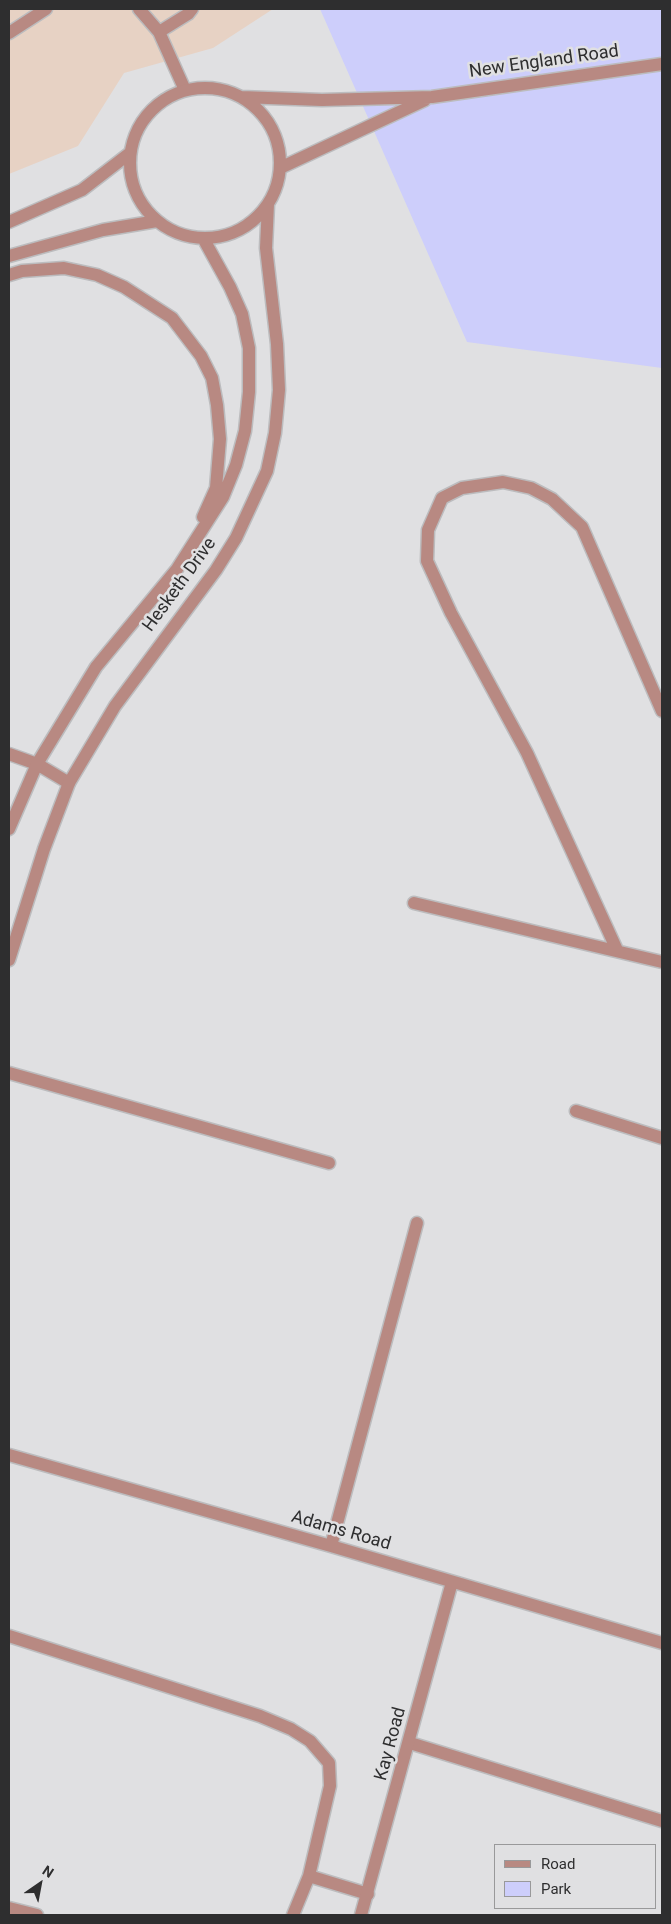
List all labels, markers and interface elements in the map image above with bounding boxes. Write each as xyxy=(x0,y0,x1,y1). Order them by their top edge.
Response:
street label: New England Road xyxy=(468,41,620,83)
street label: Hesketh Drive xyxy=(139,534,221,636)
street label: Adams Road xyxy=(289,1506,393,1556)
street label: Kay Road xyxy=(371,1705,411,1783)
legend xyxy=(493,1844,656,1909)
text: Road xyxy=(541,1855,575,1873)
north arrow xyxy=(15,1859,65,1909)
text: N xyxy=(40,1862,57,1881)
text: Park xyxy=(541,1880,571,1898)

